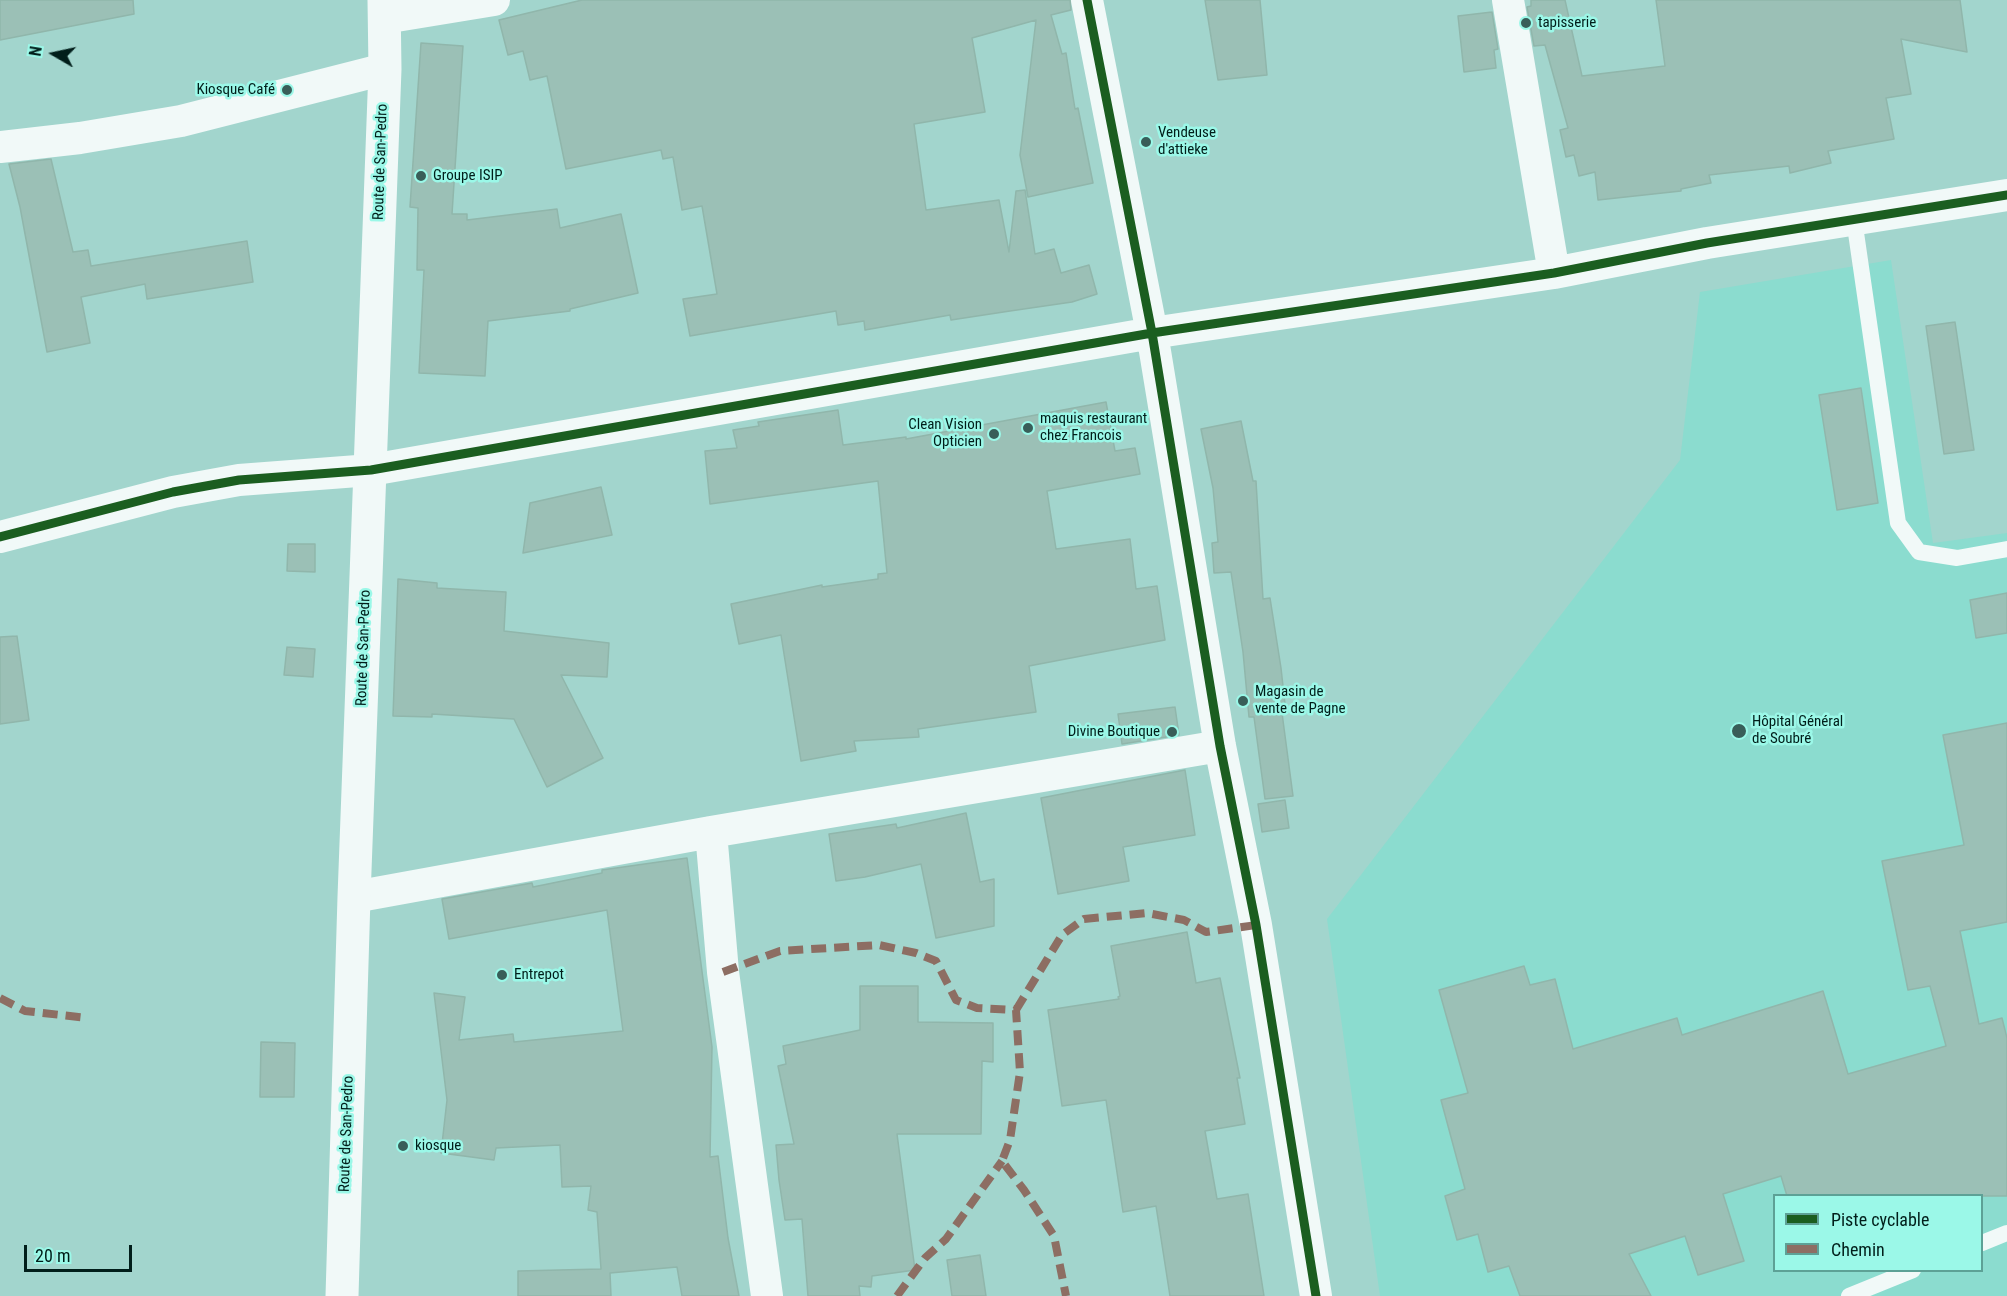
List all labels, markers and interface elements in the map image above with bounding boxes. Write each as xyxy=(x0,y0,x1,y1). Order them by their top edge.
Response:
place label: tapisserie xyxy=(1538,14,1596,32)
marker: tapisserie xyxy=(1519,16,1533,30)
north arrow xyxy=(24,24,84,84)
text: N xyxy=(26,45,46,57)
place label: Kiosque Café xyxy=(196,81,275,99)
marker: Kiosque Café xyxy=(280,83,294,97)
street label: Route de San-Pedro xyxy=(370,104,392,220)
place label: Vendeuse d'attieke xyxy=(1158,124,1216,159)
marker: Vendeuse d'attieke xyxy=(1139,135,1153,149)
place label: Groupe ISIP xyxy=(433,167,503,185)
marker: Groupe ISIP xyxy=(414,169,428,183)
place label: maquis restaurant chez Francois xyxy=(1040,410,1147,445)
place label: Clean Vision Opticien xyxy=(908,416,982,451)
marker: maquis restaurant chez Francois xyxy=(1021,421,1035,435)
marker: Clean Vision Opticien xyxy=(987,427,1001,441)
street label: Route de San-Pedro xyxy=(353,590,375,706)
place label: Magasin de vente de Pagne xyxy=(1255,683,1346,718)
marker: Magasin de vente de Pagne xyxy=(1236,694,1250,708)
place label: Hôpital Général de Soubré xyxy=(1752,713,1843,748)
marker: Hôpital Général de Soubré xyxy=(1730,722,1748,740)
place label: Divine Boutique xyxy=(1068,723,1160,741)
marker: Divine Boutique xyxy=(1165,725,1179,739)
place label: Entrepot xyxy=(514,966,564,984)
marker: Entrepot xyxy=(495,968,509,982)
street label: Route de San-Pedro xyxy=(336,1076,358,1192)
place label: kiosque xyxy=(415,1137,461,1155)
marker: kiosque xyxy=(396,1139,410,1153)
legend xyxy=(1773,1194,1983,1272)
text: Piste cyclable xyxy=(1831,1209,1929,1230)
scale bar xyxy=(27,1233,135,1271)
text: Chemin xyxy=(1831,1239,1885,1260)
text: 20 m xyxy=(35,1245,70,1266)

